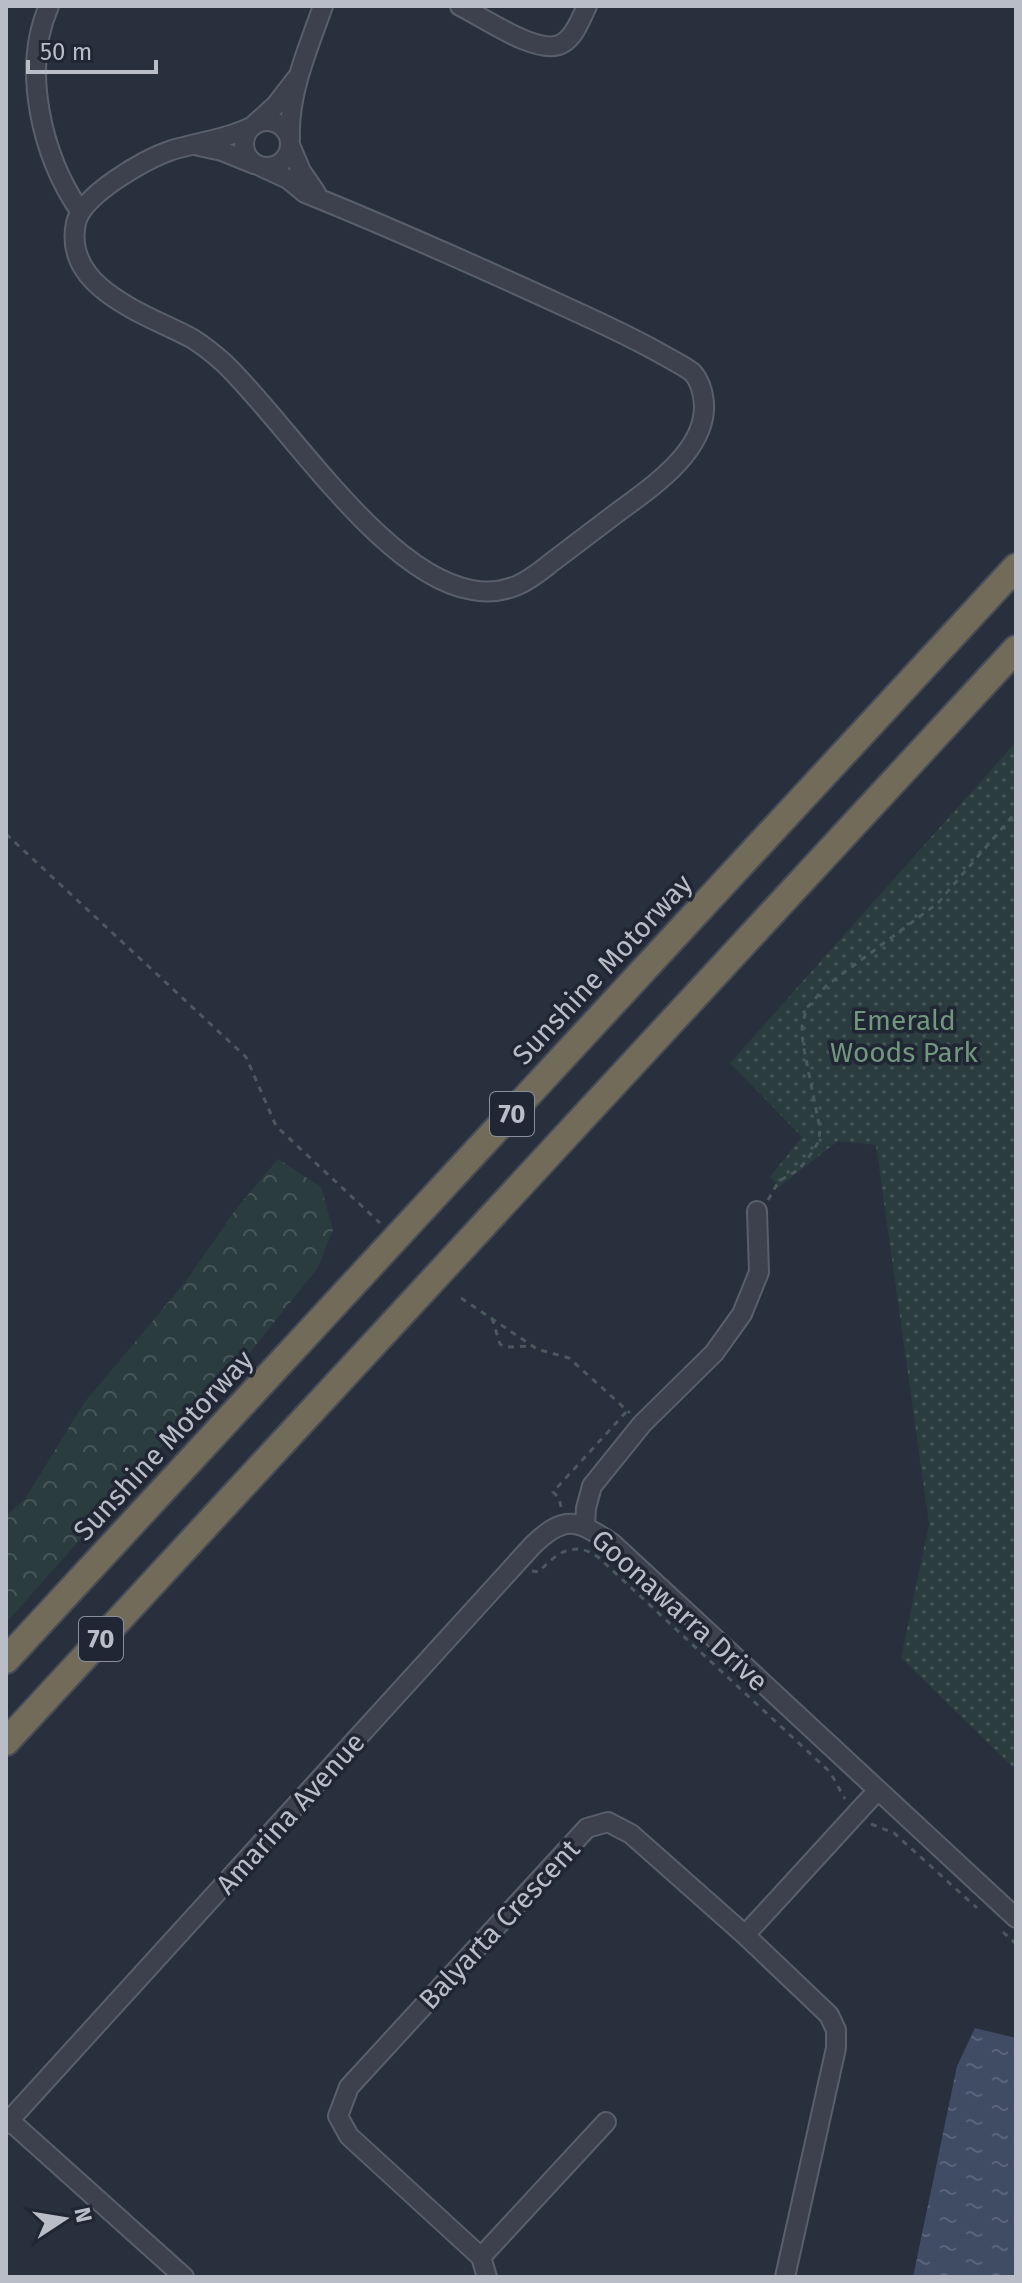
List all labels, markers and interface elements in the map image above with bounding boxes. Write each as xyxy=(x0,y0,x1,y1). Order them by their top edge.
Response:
scale bar xyxy=(28,24,156,74)
text: 50 m xyxy=(40,38,92,66)
street label: Sunshine Motorway xyxy=(506,867,699,1071)
park label: Emerald Woods Park xyxy=(830,1004,979,1069)
road number: 70 xyxy=(490,1092,534,1136)
street label: Sunshine Motorway xyxy=(67,1343,260,1547)
street label: Goonawarra Drive xyxy=(585,1523,775,1698)
road number: 70 xyxy=(79,1617,123,1661)
street label: Amarina Avenue xyxy=(209,1726,372,1901)
street label: Balyarta Crescent xyxy=(412,1832,587,2016)
north arrow xyxy=(24,2179,104,2259)
text: N xyxy=(68,2205,98,2225)

